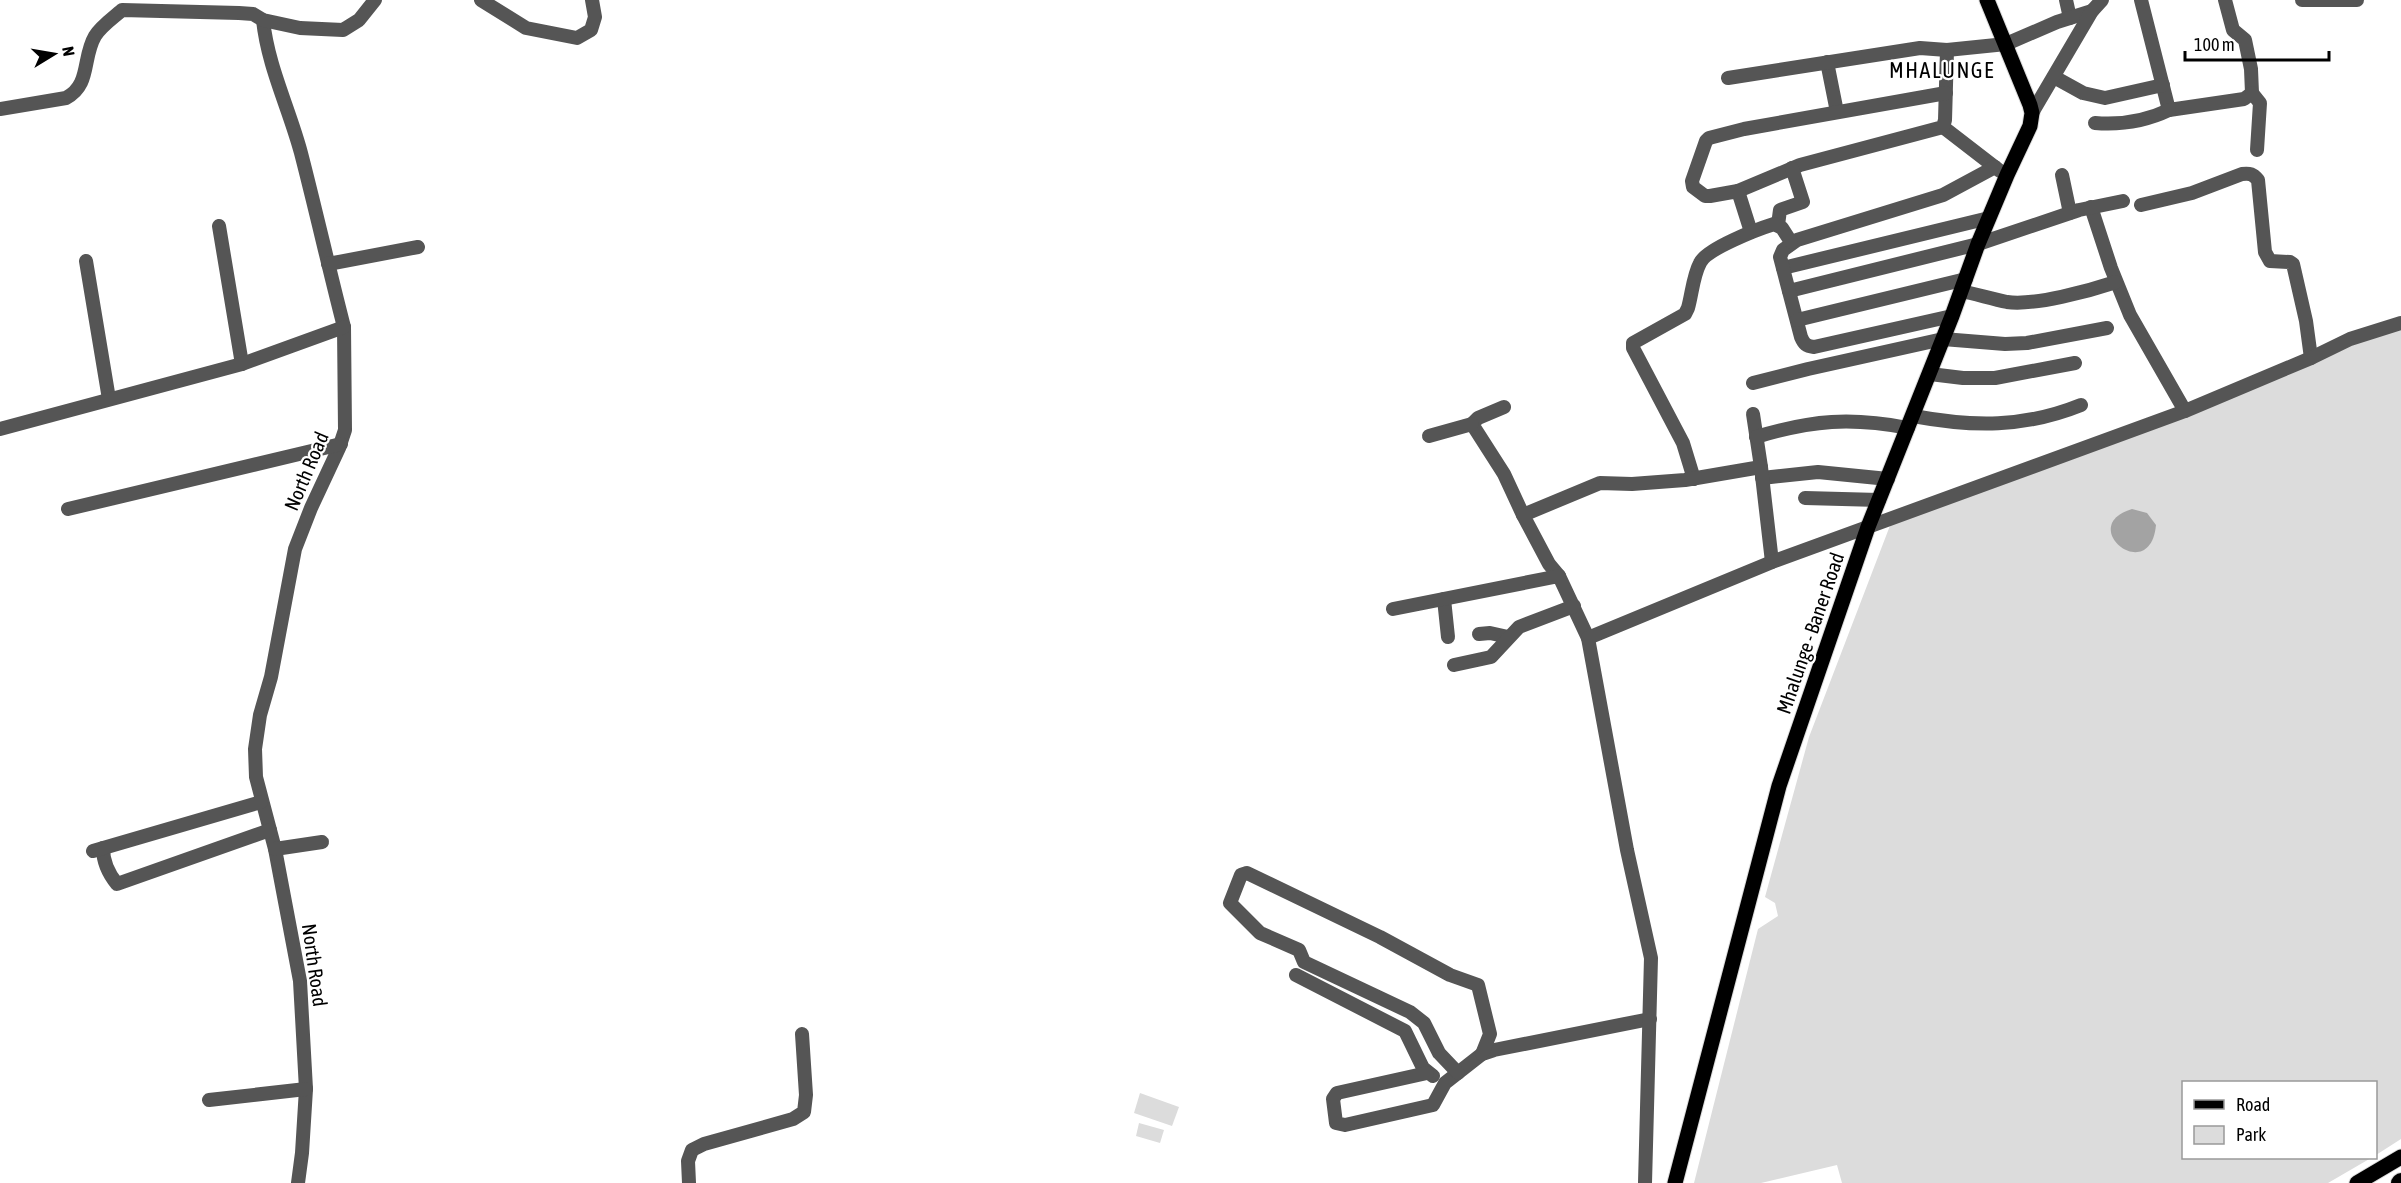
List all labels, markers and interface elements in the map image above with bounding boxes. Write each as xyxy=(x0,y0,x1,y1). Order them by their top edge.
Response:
north arrow xyxy=(24,24,84,84)
scale bar xyxy=(2185,24,2329,62)
text: 100 m xyxy=(2194,34,2235,55)
text: N xyxy=(59,45,78,57)
district label: MHALUNGE xyxy=(1889,57,1995,83)
street label: North Road xyxy=(279,428,333,514)
street label: Mhalunge - Baner Road xyxy=(1772,549,1848,717)
street label: North Road xyxy=(298,922,332,1008)
legend xyxy=(2182,1081,2377,1159)
text: Road xyxy=(2236,1094,2270,1115)
text: Park xyxy=(2236,1124,2266,1145)

